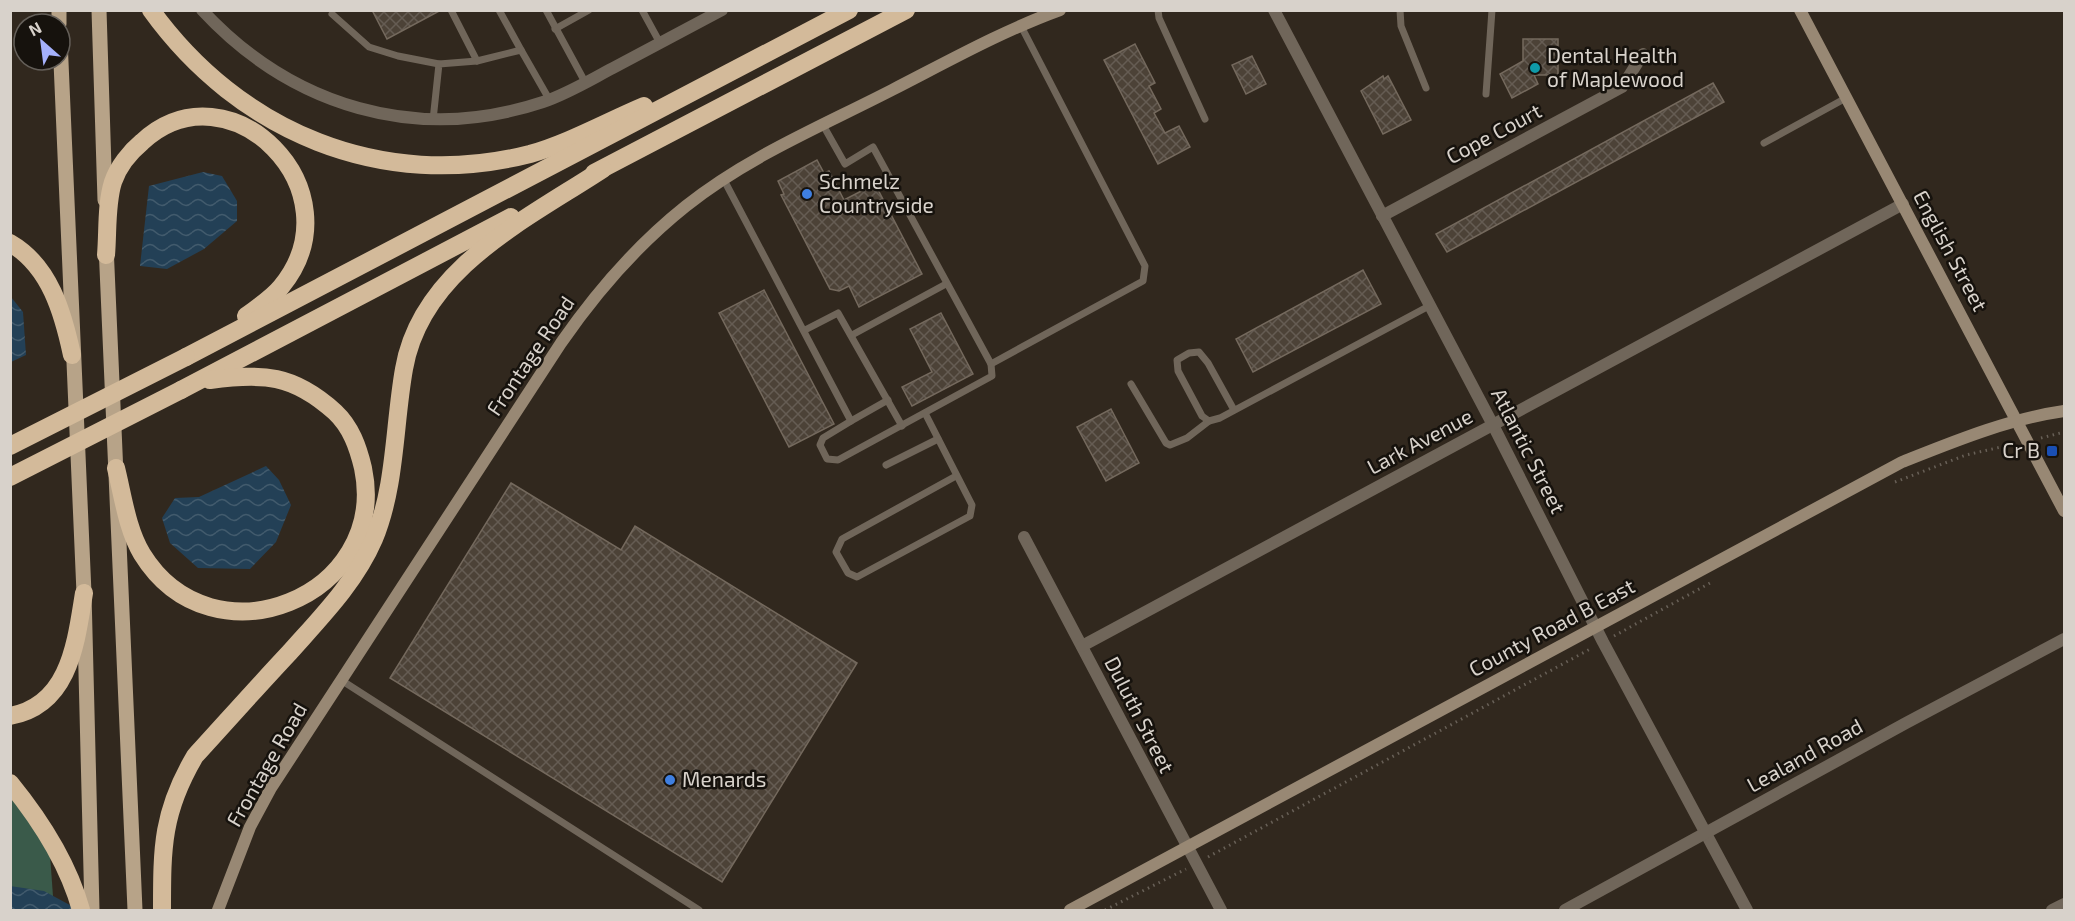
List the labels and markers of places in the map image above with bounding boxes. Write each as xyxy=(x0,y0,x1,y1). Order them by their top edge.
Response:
place label: Dental Health of Maplewood xyxy=(1547,42,1684,91)
marker: Dental Health of Maplewood xyxy=(1528,61,1542,75)
place label: Schmelz Countryside xyxy=(819,168,934,217)
marker: Schmelz Countryside xyxy=(800,187,814,201)
place label: Cr B xyxy=(2002,437,2040,462)
marker: Cr B xyxy=(2045,444,2059,458)
place label: Menards xyxy=(682,766,766,791)
marker: Menards xyxy=(663,773,677,787)

